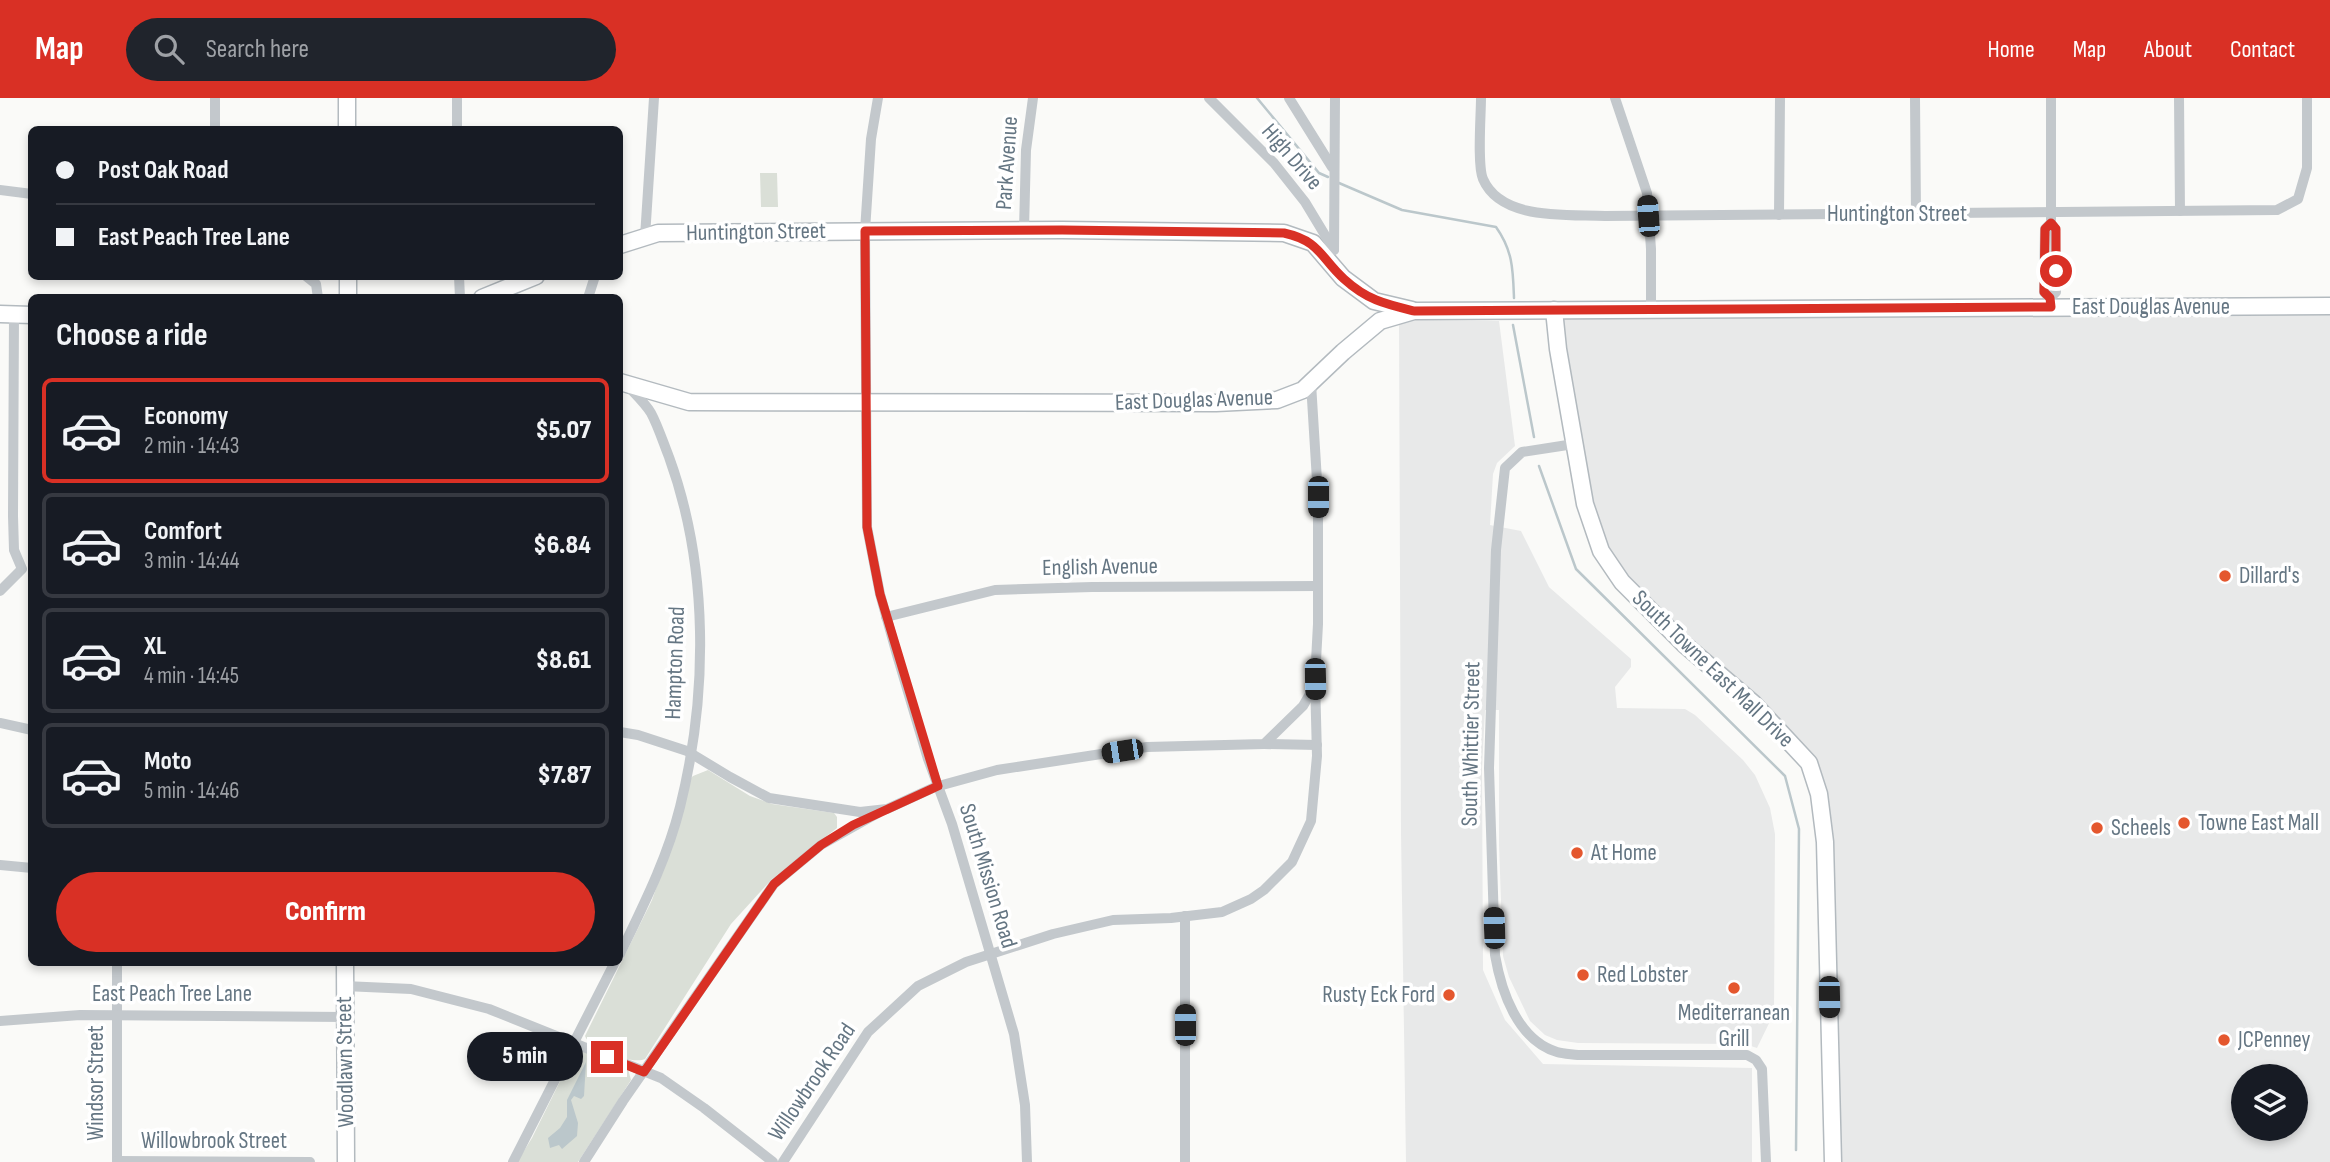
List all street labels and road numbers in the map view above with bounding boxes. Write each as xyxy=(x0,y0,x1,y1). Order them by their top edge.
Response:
street label: Park Avenue xyxy=(990,115,1024,211)
street label: High Drive xyxy=(1256,118,1328,196)
street label: Huntington Street xyxy=(1827,200,1967,228)
street label: Huntington Street xyxy=(686,217,826,247)
street label: East Douglas Avenue xyxy=(2072,293,2230,321)
street label: East Douglas Avenue xyxy=(1115,383,1273,417)
street label: English Avenue xyxy=(1042,552,1158,582)
street label: South Towne East Mall Drive xyxy=(1626,585,1800,753)
street label: Hampton Road xyxy=(659,606,691,720)
street label: South Whittier Street xyxy=(1456,661,1486,827)
street label: South Mission Road xyxy=(953,800,1023,952)
street label: East Peach Tree Lane xyxy=(92,980,252,1008)
street label: Woodlawn Street xyxy=(330,996,360,1128)
street label: Willowbrook Road xyxy=(762,1018,862,1146)
street label: Windsor Street xyxy=(82,1025,110,1141)
street label: Willowbrook Street xyxy=(141,1127,287,1155)

